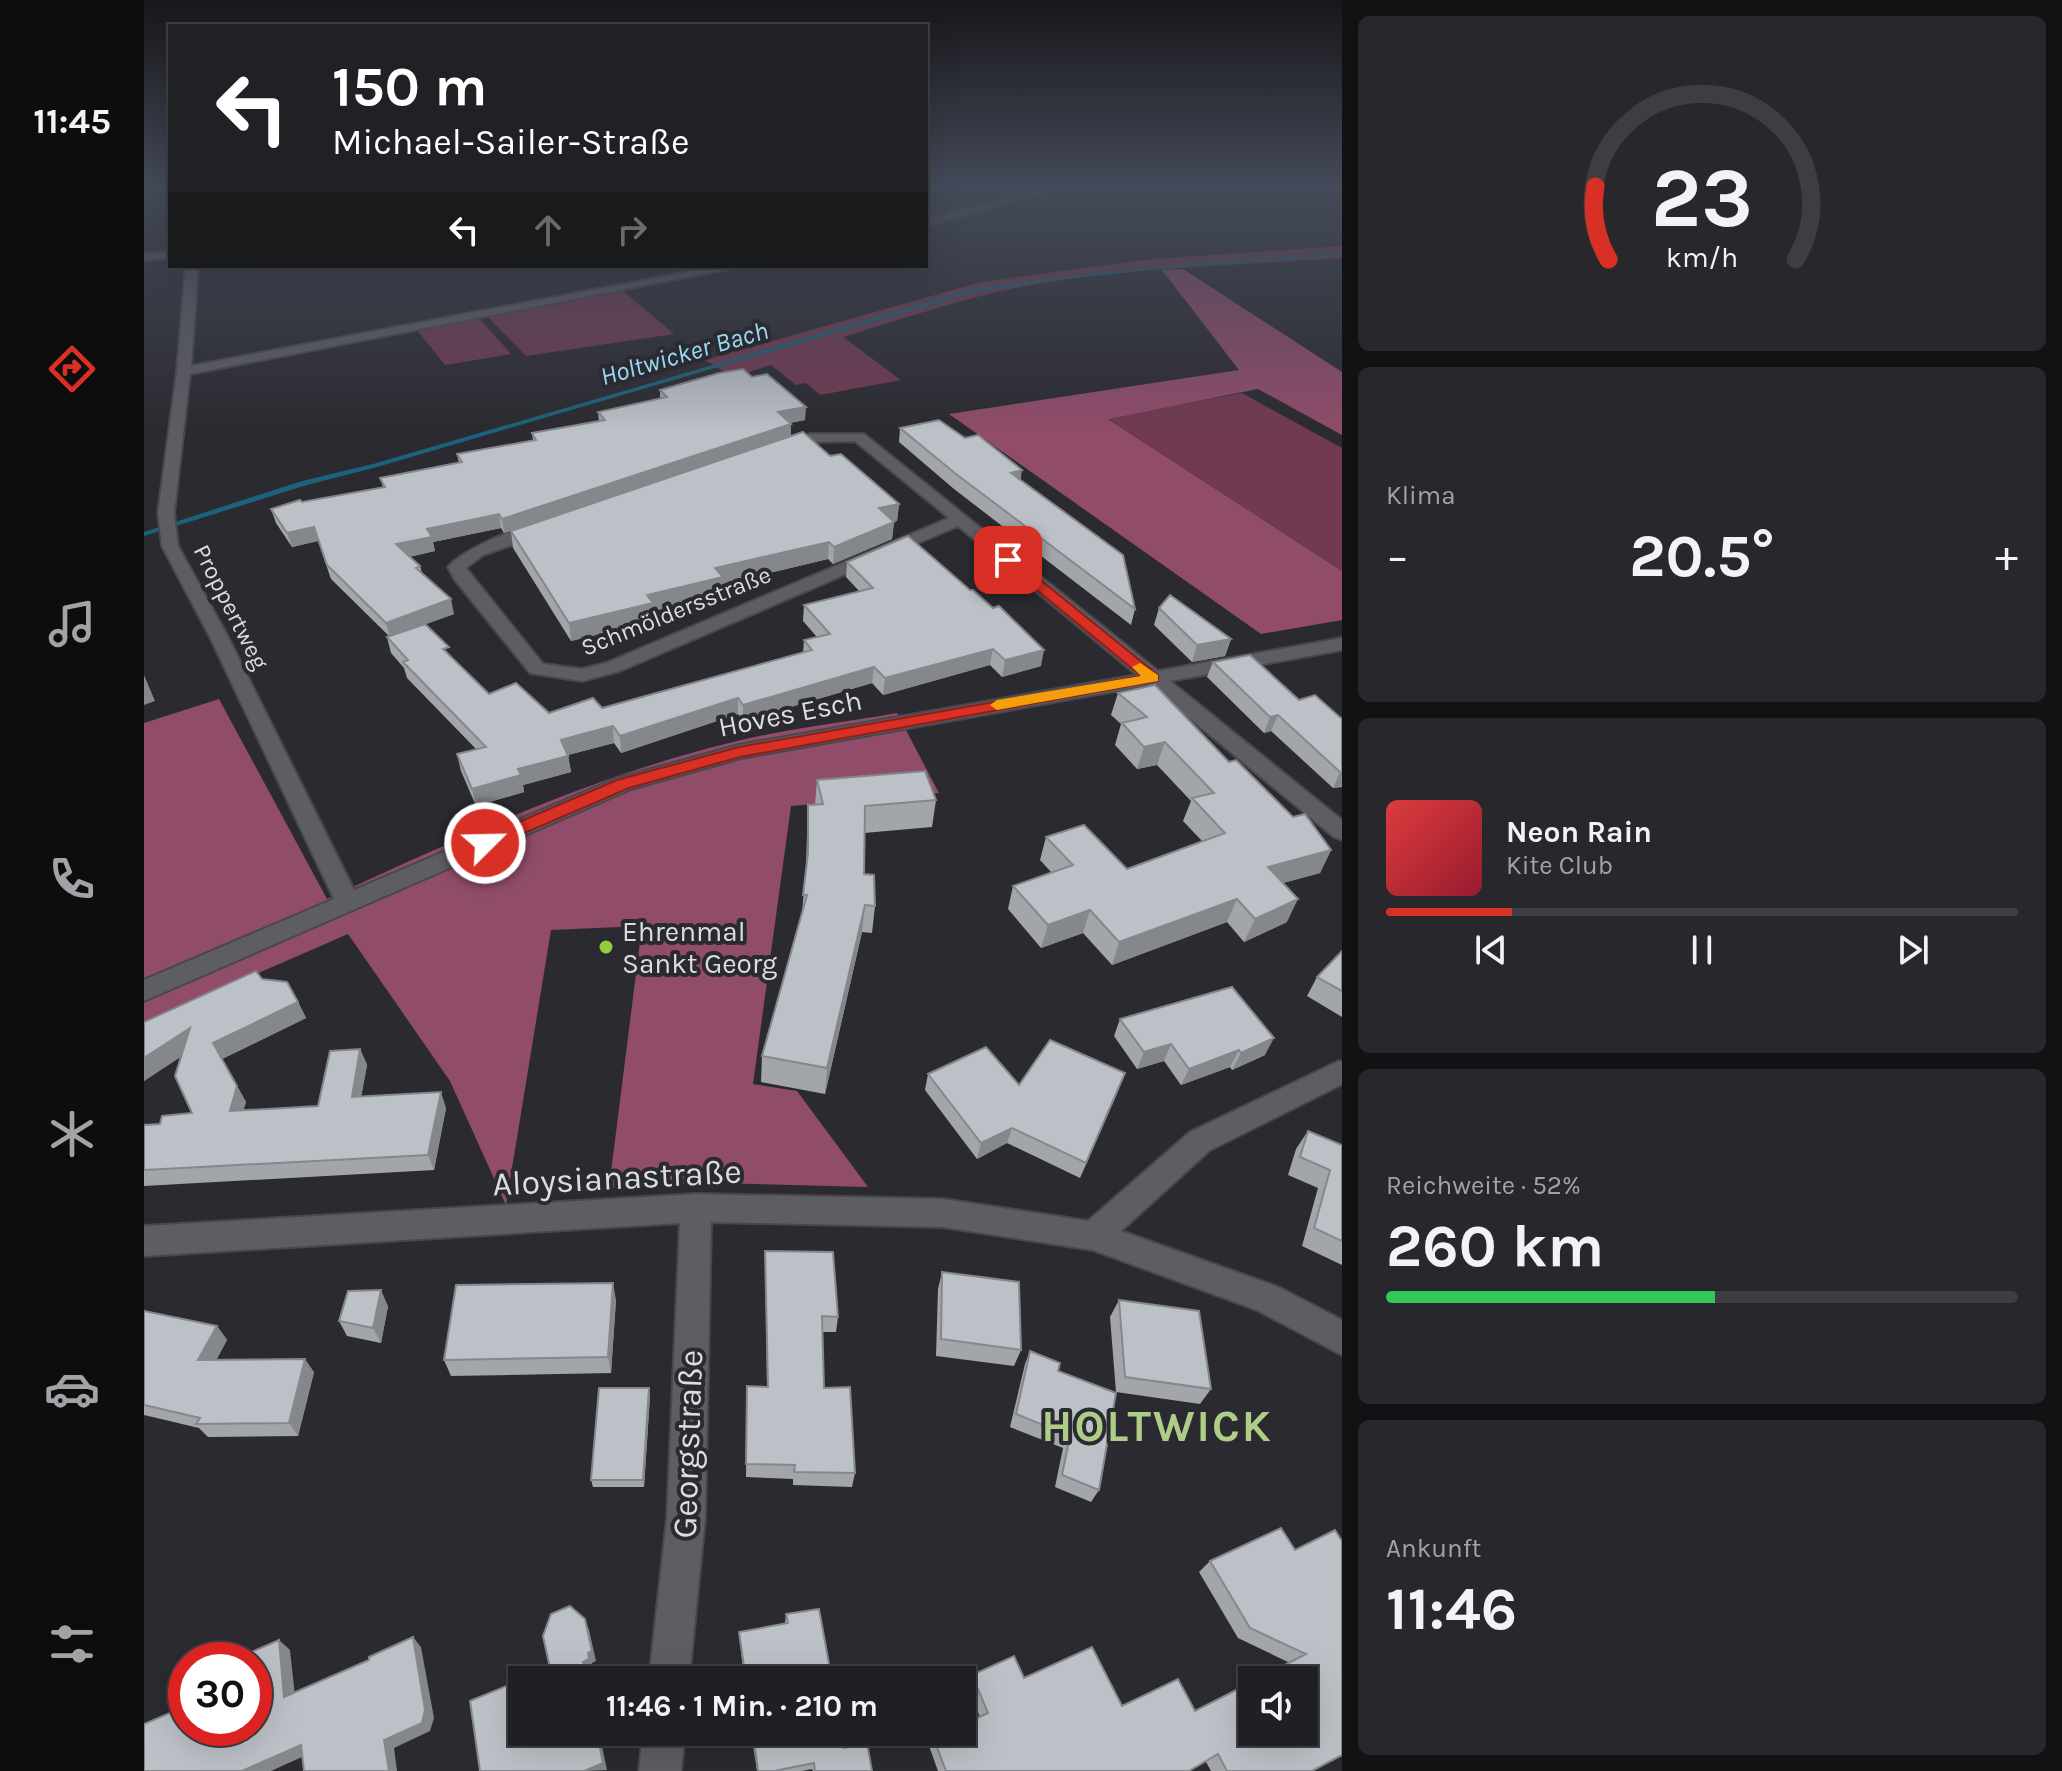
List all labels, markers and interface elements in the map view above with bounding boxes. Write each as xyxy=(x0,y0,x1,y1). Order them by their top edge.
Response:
text: 150 m xyxy=(332,54,487,119)
icon: left xyxy=(200,56,304,160)
text: 11:45 xyxy=(33,100,111,142)
text: Michael-Sailer-Straße xyxy=(332,121,690,163)
text: 23 xyxy=(1651,149,1753,246)
icon: left xyxy=(442,208,486,252)
icon: ahead xyxy=(526,208,570,252)
icon: right xyxy=(610,208,654,252)
text: km/h xyxy=(1666,241,1738,274)
water label: Holtwicker Bach xyxy=(597,315,772,392)
icon: directions xyxy=(44,341,100,397)
text: Klima xyxy=(1386,480,1455,511)
text: 20.5° xyxy=(1629,521,1775,591)
pin xyxy=(974,526,1042,594)
text: − xyxy=(1386,531,1409,582)
text: + xyxy=(1995,531,2018,582)
icon: arrive xyxy=(986,538,1030,582)
street label: Proppertweg xyxy=(188,540,275,675)
street label: Schmöldersstraße xyxy=(577,560,775,662)
icon: music xyxy=(44,596,100,652)
street label: Hoves Esch xyxy=(715,683,865,744)
position arrow xyxy=(443,801,527,885)
text: Neon Rain xyxy=(1506,814,1652,850)
text: Kite Club xyxy=(1506,850,1613,881)
icon: phone xyxy=(44,851,100,907)
place label: Ehrenmal Sankt Georg xyxy=(622,915,778,980)
icon: previous xyxy=(1469,928,1513,972)
icon: pause xyxy=(1680,928,1724,972)
icon: next xyxy=(1891,928,1935,972)
marker: Ehrenmal Sankt Georg xyxy=(597,938,615,956)
icon: climate xyxy=(44,1106,100,1162)
street label: Aloysianastraße xyxy=(491,1151,743,1204)
text: Reichweite · 52% xyxy=(1386,1170,1581,1201)
text: 260 km xyxy=(1386,1211,1604,1281)
street label: Georgstraße xyxy=(665,1349,711,1539)
icon: car xyxy=(44,1361,100,1417)
district label: HOLTWICK xyxy=(1041,1401,1273,1452)
text: Ankunft xyxy=(1386,1533,1481,1564)
text: 11:46 xyxy=(1386,1574,1517,1644)
icon: filters xyxy=(44,1616,100,1672)
speed limit sign: 30 xyxy=(168,1642,272,1746)
map controls xyxy=(1238,1666,1318,1746)
button: sound xyxy=(1238,1666,1318,1746)
text: 11:46 · 1 Min. · 210 m xyxy=(606,1688,878,1724)

